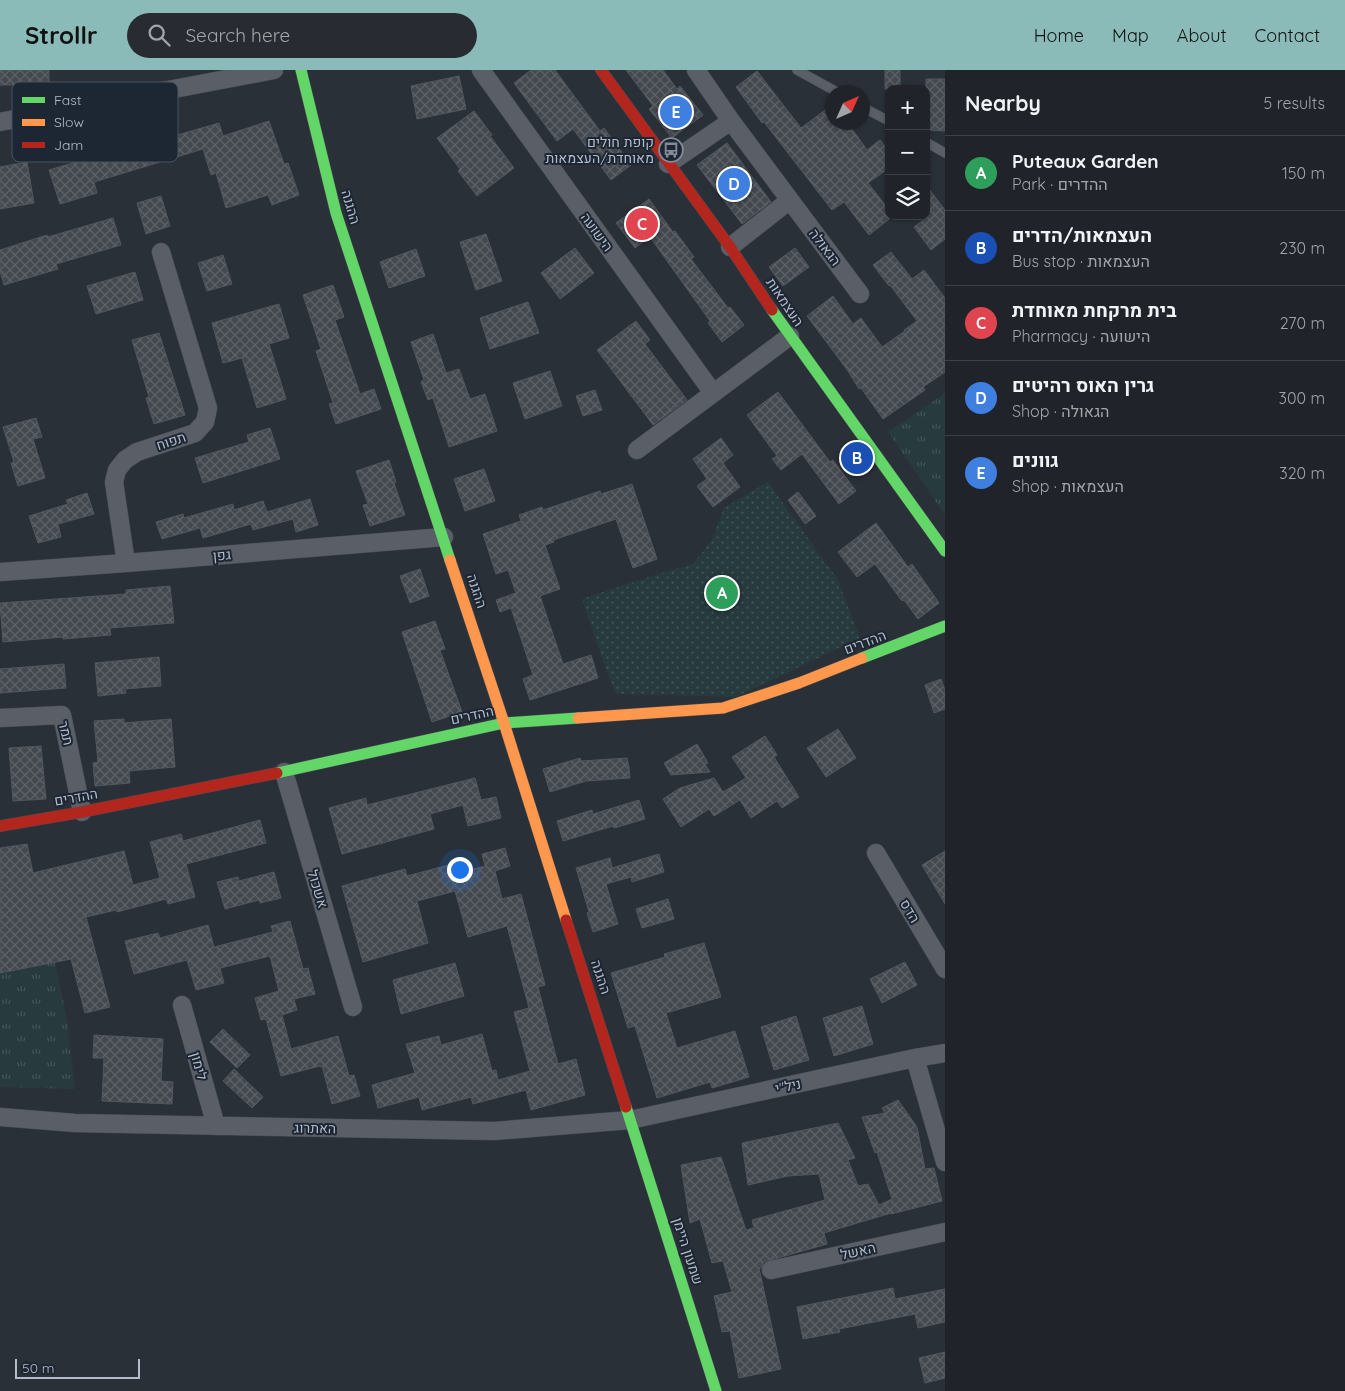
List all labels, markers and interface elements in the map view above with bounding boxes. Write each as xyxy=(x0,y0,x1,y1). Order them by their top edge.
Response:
search box xyxy=(127,13,477,58)
text: Strollr xyxy=(25,20,97,50)
icon: search xyxy=(145,21,173,49)
text: Search here xyxy=(185,23,290,47)
text: Home xyxy=(1034,24,1084,47)
text: Map xyxy=(1112,24,1149,47)
text: About xyxy=(1177,24,1227,47)
text: Contact xyxy=(1255,24,1320,47)
legend xyxy=(12,82,178,162)
north arrow xyxy=(825,85,870,130)
map controls xyxy=(885,85,930,220)
button: + xyxy=(885,85,930,130)
text: Nearby xyxy=(965,90,1041,116)
text: Fast xyxy=(54,91,82,109)
pin: E xyxy=(660,93,692,131)
text: 5 results xyxy=(1264,93,1325,113)
text: Slow xyxy=(54,113,84,131)
button: − xyxy=(885,130,930,175)
place label: קופת חולים מאוחדת/העצמאות xyxy=(545,133,654,167)
text: Jam xyxy=(54,136,83,154)
bus stop icon: קופת חולים מאוחדת/העצמאות xyxy=(658,137,684,163)
text: Puteaux Garden xyxy=(1012,149,1159,173)
text: A xyxy=(976,163,986,183)
text: 150 m xyxy=(1282,163,1325,183)
pin: D xyxy=(718,165,750,203)
text: Park · ההדרים xyxy=(1012,174,1108,194)
button: layers xyxy=(885,175,930,220)
street label: ההגנה xyxy=(337,188,365,226)
pin: C xyxy=(626,205,658,243)
street label: הישועה xyxy=(577,209,617,255)
text: העצמאות/הדרים xyxy=(1012,223,1152,247)
street label: הגאולה xyxy=(805,225,845,269)
text: B xyxy=(976,238,986,258)
text: 230 m xyxy=(1279,238,1325,258)
text: Bus stop · העצמאות xyxy=(1012,251,1150,271)
street label: העצמאות xyxy=(762,274,808,330)
text: בית מרקחת מאוחדת xyxy=(1012,298,1177,322)
text: C xyxy=(976,313,986,333)
text: 270 m xyxy=(1280,313,1325,333)
text: Pharmacy · הישועה xyxy=(1012,326,1150,346)
text: גרין האוס רהיטים xyxy=(1012,373,1154,397)
text: D xyxy=(975,388,987,408)
text: 300 m xyxy=(1279,388,1325,408)
text: Shop · הגאולה xyxy=(1012,401,1110,421)
street label: תפוח xyxy=(154,428,188,454)
pin: B xyxy=(841,439,873,477)
text: גוונים xyxy=(1012,448,1059,472)
text: E xyxy=(976,463,986,483)
text: 320 m xyxy=(1279,463,1325,483)
text: Shop · העצמאות xyxy=(1012,476,1124,496)
street label: גפן xyxy=(212,545,232,565)
street label: ההגנה xyxy=(463,571,491,611)
pin: A xyxy=(706,574,738,612)
street label: ההדרים xyxy=(841,626,889,658)
street label: ההדרים xyxy=(449,702,495,728)
street label: תמר xyxy=(54,719,78,747)
street label: ההדרים xyxy=(53,784,99,810)
your location xyxy=(447,857,473,883)
street label: אשכול xyxy=(304,868,332,910)
street label: הדס xyxy=(896,896,924,926)
street label: ההגנה xyxy=(587,957,615,997)
street label: לימון xyxy=(186,1050,212,1082)
street label: ניל"י xyxy=(773,1074,803,1098)
street label: האתרוג xyxy=(294,1119,336,1137)
street label: שמעון היימן xyxy=(669,1215,707,1287)
street label: האשל xyxy=(839,1238,877,1264)
scale bar xyxy=(15,1356,140,1379)
text: 50 m xyxy=(22,1359,55,1377)

